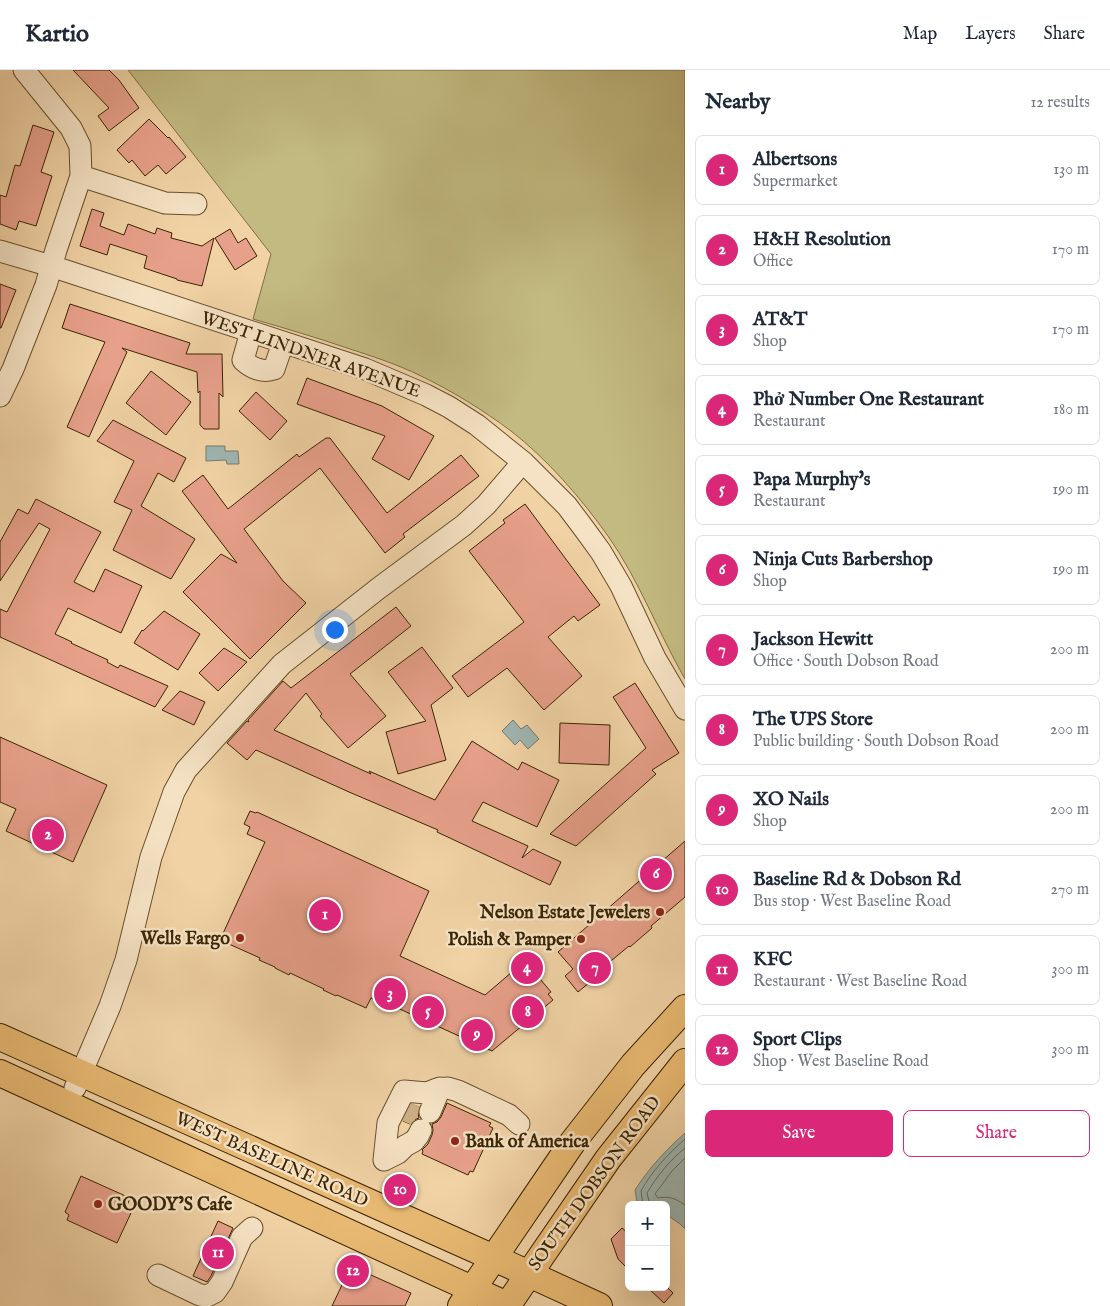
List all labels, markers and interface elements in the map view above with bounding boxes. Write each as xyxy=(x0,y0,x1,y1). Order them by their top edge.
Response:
text: Kartio xyxy=(25,19,89,50)
text: Map xyxy=(903,23,937,46)
text: Layers xyxy=(965,23,1016,46)
text: Share xyxy=(1044,23,1085,46)
text: Nearby xyxy=(705,89,770,116)
text: 12 results xyxy=(1030,93,1090,113)
text: Albertsons xyxy=(753,148,837,172)
text: 1 xyxy=(719,160,725,180)
text: 130 m xyxy=(1053,160,1089,180)
text: Supermarket xyxy=(753,172,838,192)
text: H&H Resolution xyxy=(753,228,891,252)
text: 2 xyxy=(718,240,726,260)
text: 170 m xyxy=(1052,240,1089,260)
text: Office xyxy=(753,252,793,272)
street label: WEST LINDNER AVENUE xyxy=(198,307,423,404)
text: AT&T xyxy=(753,308,807,332)
text: 3 xyxy=(719,320,725,340)
text: 170 m xyxy=(1052,320,1089,340)
text: Shop xyxy=(753,332,787,352)
text: Phở Number One Restaurant xyxy=(753,388,984,412)
text: 4 xyxy=(718,400,726,420)
text: 180 m xyxy=(1053,400,1089,420)
text: Restaurant xyxy=(753,412,826,432)
text: Papa Murphy's xyxy=(753,468,870,492)
text: 5 xyxy=(719,480,725,500)
text: 190 m xyxy=(1052,480,1089,500)
text: Restaurant xyxy=(753,492,826,512)
text: Ninja Cuts Barbershop xyxy=(753,548,933,572)
text: 6 xyxy=(719,560,725,580)
text: 190 m xyxy=(1052,560,1089,580)
text: Shop xyxy=(753,572,787,592)
your location xyxy=(322,617,348,643)
text: Jackson Hewitt xyxy=(753,628,873,652)
text: 7 xyxy=(718,640,726,660)
text: 200 m xyxy=(1050,640,1089,660)
text: Office · South Dobson Road xyxy=(753,652,938,672)
text: The UPS Store xyxy=(753,708,873,732)
text: 8 xyxy=(719,720,725,740)
text: 200 m xyxy=(1050,720,1089,740)
text: Public building · South Dobson Road xyxy=(753,732,999,752)
text: XO Nails xyxy=(753,788,829,812)
text: 9 xyxy=(719,800,725,820)
text: 200 m xyxy=(1050,800,1089,820)
text: Shop xyxy=(753,812,787,832)
pin: 2 xyxy=(32,816,64,854)
pin: 6 xyxy=(640,855,672,893)
text: Baseline Rd & Dobson Rd xyxy=(753,868,961,892)
text: 10 xyxy=(715,880,729,900)
text: 270 m xyxy=(1050,880,1089,900)
text: Bus stop · West Baseline Road xyxy=(753,892,951,912)
pin: 1 xyxy=(309,896,341,934)
place label: Nelson Estate Jewelers xyxy=(479,902,651,925)
marker: Nelson Estate Jewelers xyxy=(654,906,666,918)
place label: Wells Fargo xyxy=(139,928,230,951)
place label: Polish & Pamper xyxy=(448,929,571,952)
marker: Wells Fargo xyxy=(234,932,246,944)
marker: Polish & Pamper xyxy=(575,933,587,945)
text: KFC xyxy=(753,948,792,972)
pin: 4 xyxy=(511,949,543,987)
pin: 7 xyxy=(579,949,611,987)
text: 11 xyxy=(716,960,728,980)
text: 300 m xyxy=(1051,960,1089,980)
text: Restaurant · West Baseline Road xyxy=(753,972,967,992)
pin: 3 xyxy=(374,975,406,1013)
pin: 5 xyxy=(412,993,444,1031)
pin: 8 xyxy=(512,993,544,1031)
pin: 9 xyxy=(461,1016,493,1054)
text: Sport Clips xyxy=(753,1028,842,1052)
text: 12 xyxy=(715,1040,729,1060)
text: 300 m xyxy=(1051,1040,1089,1060)
text: Shop · West Baseline Road xyxy=(753,1052,929,1072)
street label: SOUTH DOBSON ROAD xyxy=(524,1092,666,1276)
street label: WEST BASELINE ROAD xyxy=(171,1107,371,1213)
button: Save xyxy=(705,1110,893,1157)
button: Share xyxy=(903,1110,1090,1157)
place label: Bank of America xyxy=(465,1131,590,1154)
marker: Bank of America xyxy=(449,1135,461,1147)
pin: 10 xyxy=(384,1171,416,1209)
place label: GOODY’S Cafe xyxy=(108,1194,233,1217)
marker: GOODY’S Cafe xyxy=(92,1198,104,1210)
map controls xyxy=(625,1201,670,1291)
button: + xyxy=(625,1201,670,1246)
pin: 11 xyxy=(202,1234,234,1272)
button: − xyxy=(625,1246,670,1291)
pin: 12 xyxy=(337,1252,369,1290)

